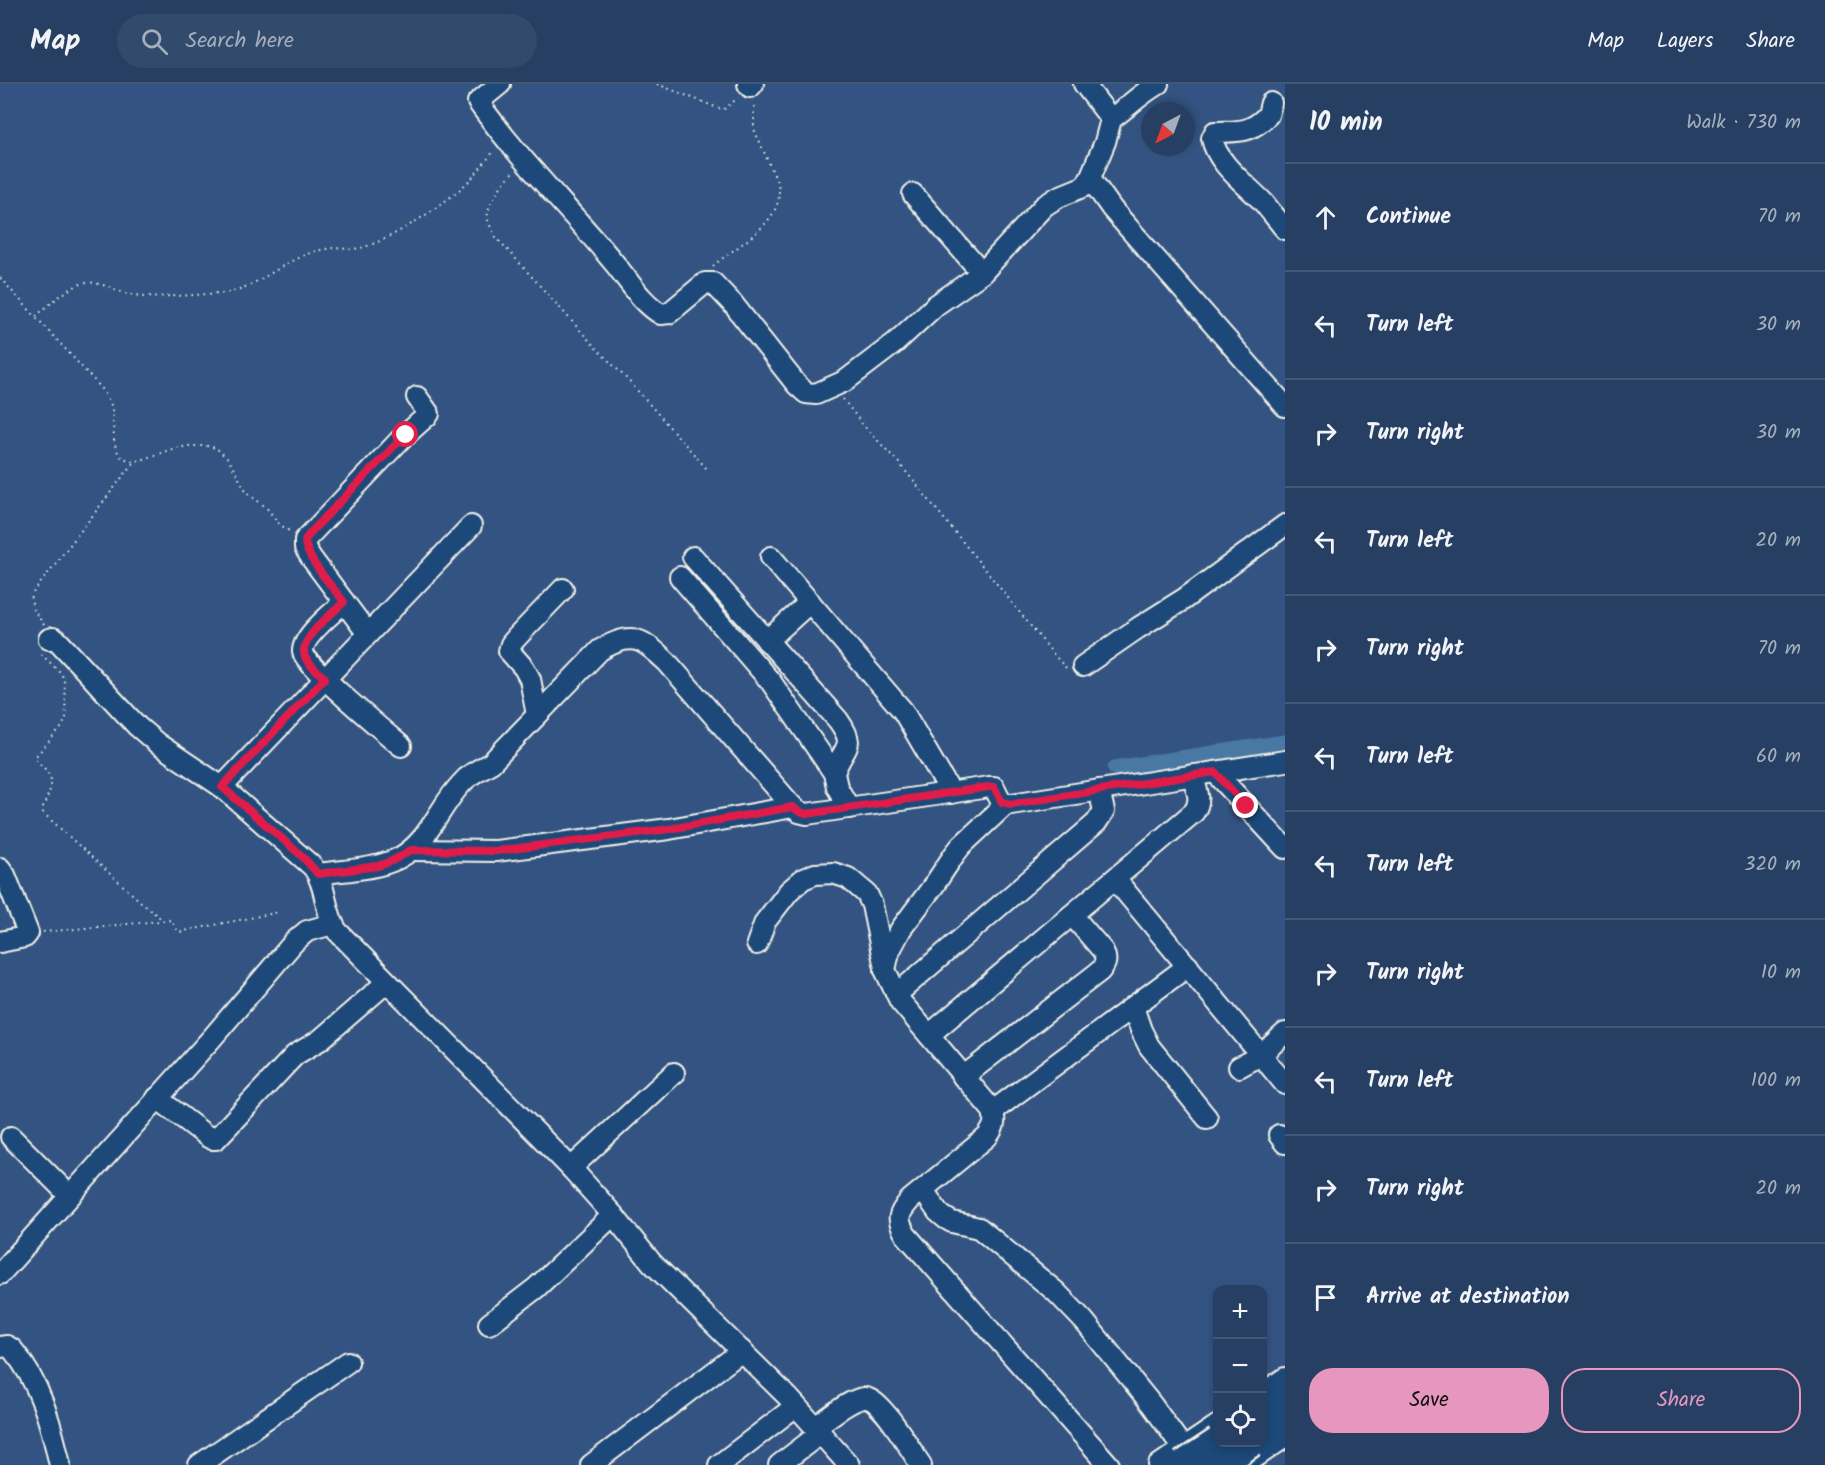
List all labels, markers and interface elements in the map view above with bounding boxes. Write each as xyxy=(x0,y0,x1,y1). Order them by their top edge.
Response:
search box xyxy=(117,14,537,68)
text: Map xyxy=(30,19,81,64)
text: Search here xyxy=(186,24,294,59)
icon: search xyxy=(138,25,171,58)
text: Map xyxy=(1587,25,1624,58)
text: Layers xyxy=(1657,25,1713,58)
text: Share xyxy=(1746,25,1795,58)
north arrow xyxy=(1141,102,1195,156)
text: 10 min xyxy=(1309,102,1383,144)
text: Walk · 730 m xyxy=(1686,107,1801,139)
text: Continue xyxy=(1366,200,1451,235)
icon: ahead xyxy=(1309,201,1342,234)
text: 70 m xyxy=(1758,201,1801,233)
text: Turn left xyxy=(1366,308,1453,343)
icon: left xyxy=(1309,309,1342,342)
text: 30 m xyxy=(1756,309,1801,341)
text: Turn right xyxy=(1366,416,1464,451)
icon: right xyxy=(1309,417,1342,450)
text: 30 m xyxy=(1756,417,1801,449)
route start xyxy=(392,421,418,447)
text: Turn left xyxy=(1366,524,1453,559)
icon: left xyxy=(1309,525,1342,558)
text: 20 m xyxy=(1755,525,1801,557)
text: Turn right xyxy=(1366,632,1464,667)
icon: right xyxy=(1309,633,1342,666)
text: 70 m xyxy=(1758,633,1801,665)
text: Turn left xyxy=(1366,740,1453,775)
icon: left xyxy=(1309,741,1342,774)
text: 60 m xyxy=(1756,741,1801,773)
route end xyxy=(1232,792,1258,818)
text: Turn left xyxy=(1366,848,1453,883)
icon: left xyxy=(1309,849,1342,882)
text: 320 m xyxy=(1744,849,1801,881)
text: Turn right xyxy=(1366,956,1464,991)
icon: right xyxy=(1309,957,1342,990)
text: 10 m xyxy=(1761,957,1801,989)
text: Turn left xyxy=(1366,1064,1453,1099)
icon: left xyxy=(1309,1065,1342,1098)
text: 100 m xyxy=(1751,1065,1801,1097)
text: Turn right xyxy=(1366,1172,1464,1207)
icon: right xyxy=(1309,1173,1342,1206)
text: 20 m xyxy=(1755,1173,1801,1205)
text: Arrive at destination xyxy=(1366,1280,1569,1315)
icon: arrive xyxy=(1309,1281,1342,1314)
map controls xyxy=(1213,1285,1267,1447)
button: + xyxy=(1213,1285,1267,1339)
button: − xyxy=(1213,1339,1267,1393)
button: Save xyxy=(1309,1368,1549,1433)
button: Share xyxy=(1561,1368,1801,1433)
button: locate xyxy=(1213,1393,1267,1447)

